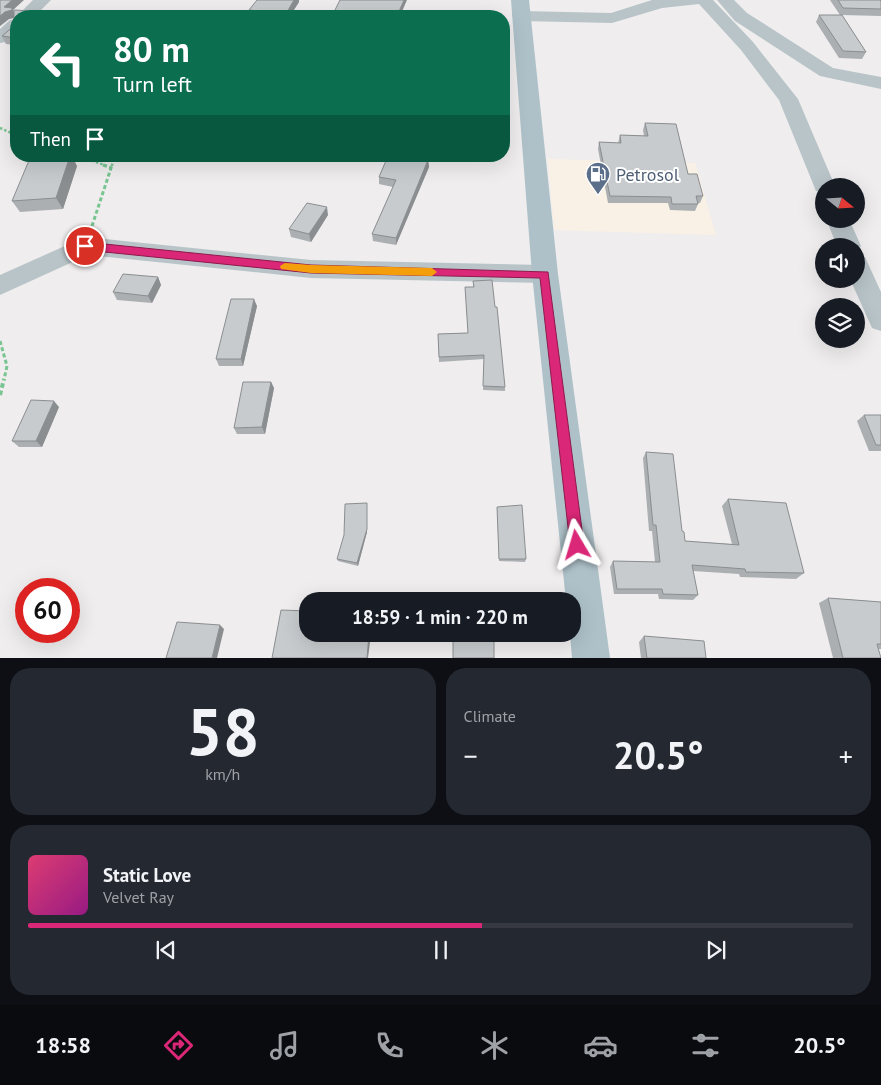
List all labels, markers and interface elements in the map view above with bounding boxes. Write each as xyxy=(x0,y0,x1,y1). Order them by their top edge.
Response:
text: 80 m xyxy=(113,26,190,72)
icon: left xyxy=(30,30,95,95)
text: Turn left xyxy=(113,70,192,98)
icon: arrive xyxy=(81,125,109,153)
text: Then xyxy=(30,127,71,151)
fuel station icon: Petrosol xyxy=(585,161,611,195)
place label: Petrosol xyxy=(616,163,680,186)
north arrow xyxy=(815,178,865,228)
map controls xyxy=(815,178,865,348)
pin xyxy=(64,225,106,267)
icon: arrive xyxy=(71,232,99,260)
button: sound xyxy=(815,238,865,288)
button: layers xyxy=(815,298,865,348)
position arrow xyxy=(550,518,602,570)
speed limit sign: 60 xyxy=(15,578,80,643)
text: 18:59 · 1 min · 220 m xyxy=(352,605,528,629)
text: 58 xyxy=(186,689,260,773)
text: Climate xyxy=(464,706,516,726)
text: 20.5° xyxy=(613,730,704,779)
text: − xyxy=(464,737,478,774)
text: + xyxy=(839,737,853,774)
text: km/h xyxy=(205,764,240,784)
text: Static Love xyxy=(103,863,191,887)
text: Velvet Ray xyxy=(103,887,174,907)
icon: previous xyxy=(152,936,180,964)
icon: pause xyxy=(427,936,455,964)
icon: next xyxy=(702,936,730,964)
icon: directions xyxy=(161,1028,196,1063)
icon: music xyxy=(267,1028,302,1063)
icon: phone xyxy=(372,1028,407,1063)
icon: climate xyxy=(477,1028,512,1063)
icon: car xyxy=(583,1028,618,1063)
icon: filters xyxy=(688,1028,723,1063)
text: 18:58 xyxy=(35,1031,91,1059)
text: 20.5° xyxy=(793,1031,846,1059)

